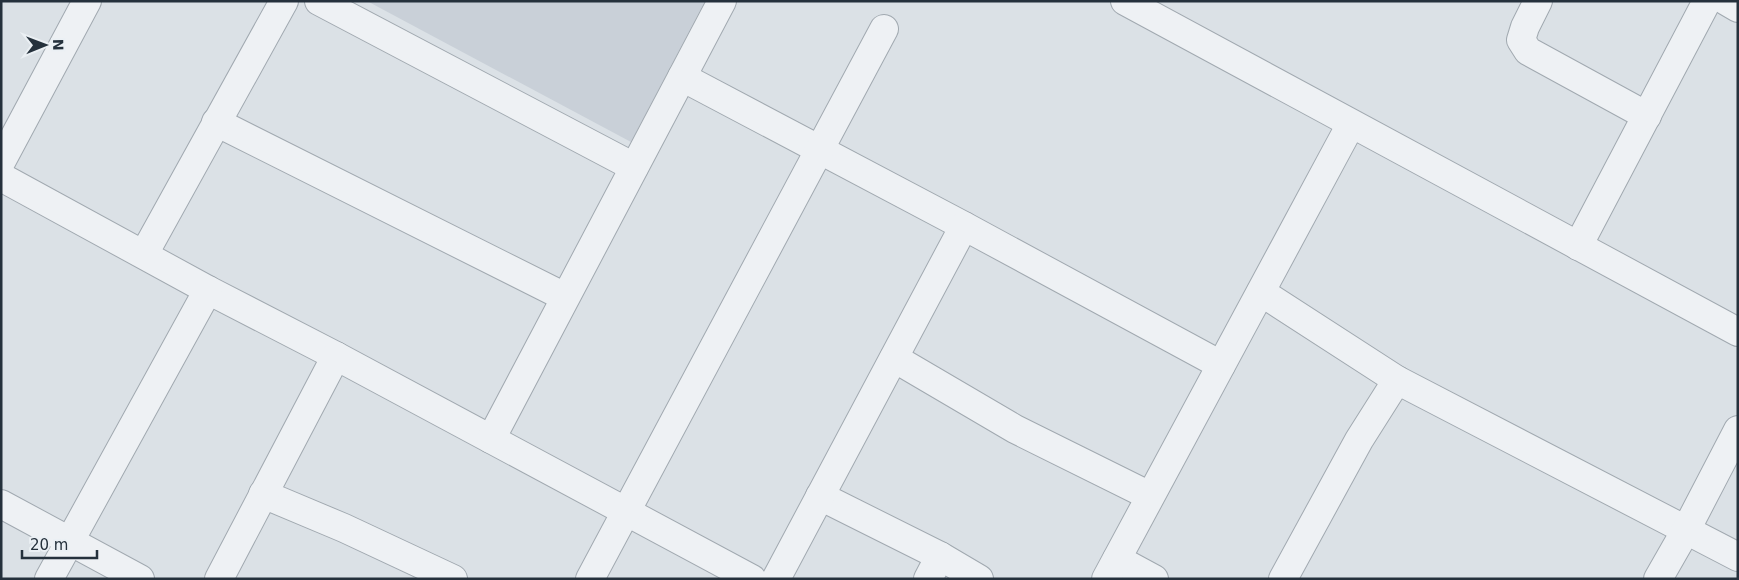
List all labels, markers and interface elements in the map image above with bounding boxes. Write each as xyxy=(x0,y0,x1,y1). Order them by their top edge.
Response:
north arrow xyxy=(20,20,70,70)
text: N xyxy=(50,39,66,51)
scale bar xyxy=(22,528,98,560)
text: 20 m xyxy=(30,536,68,554)

